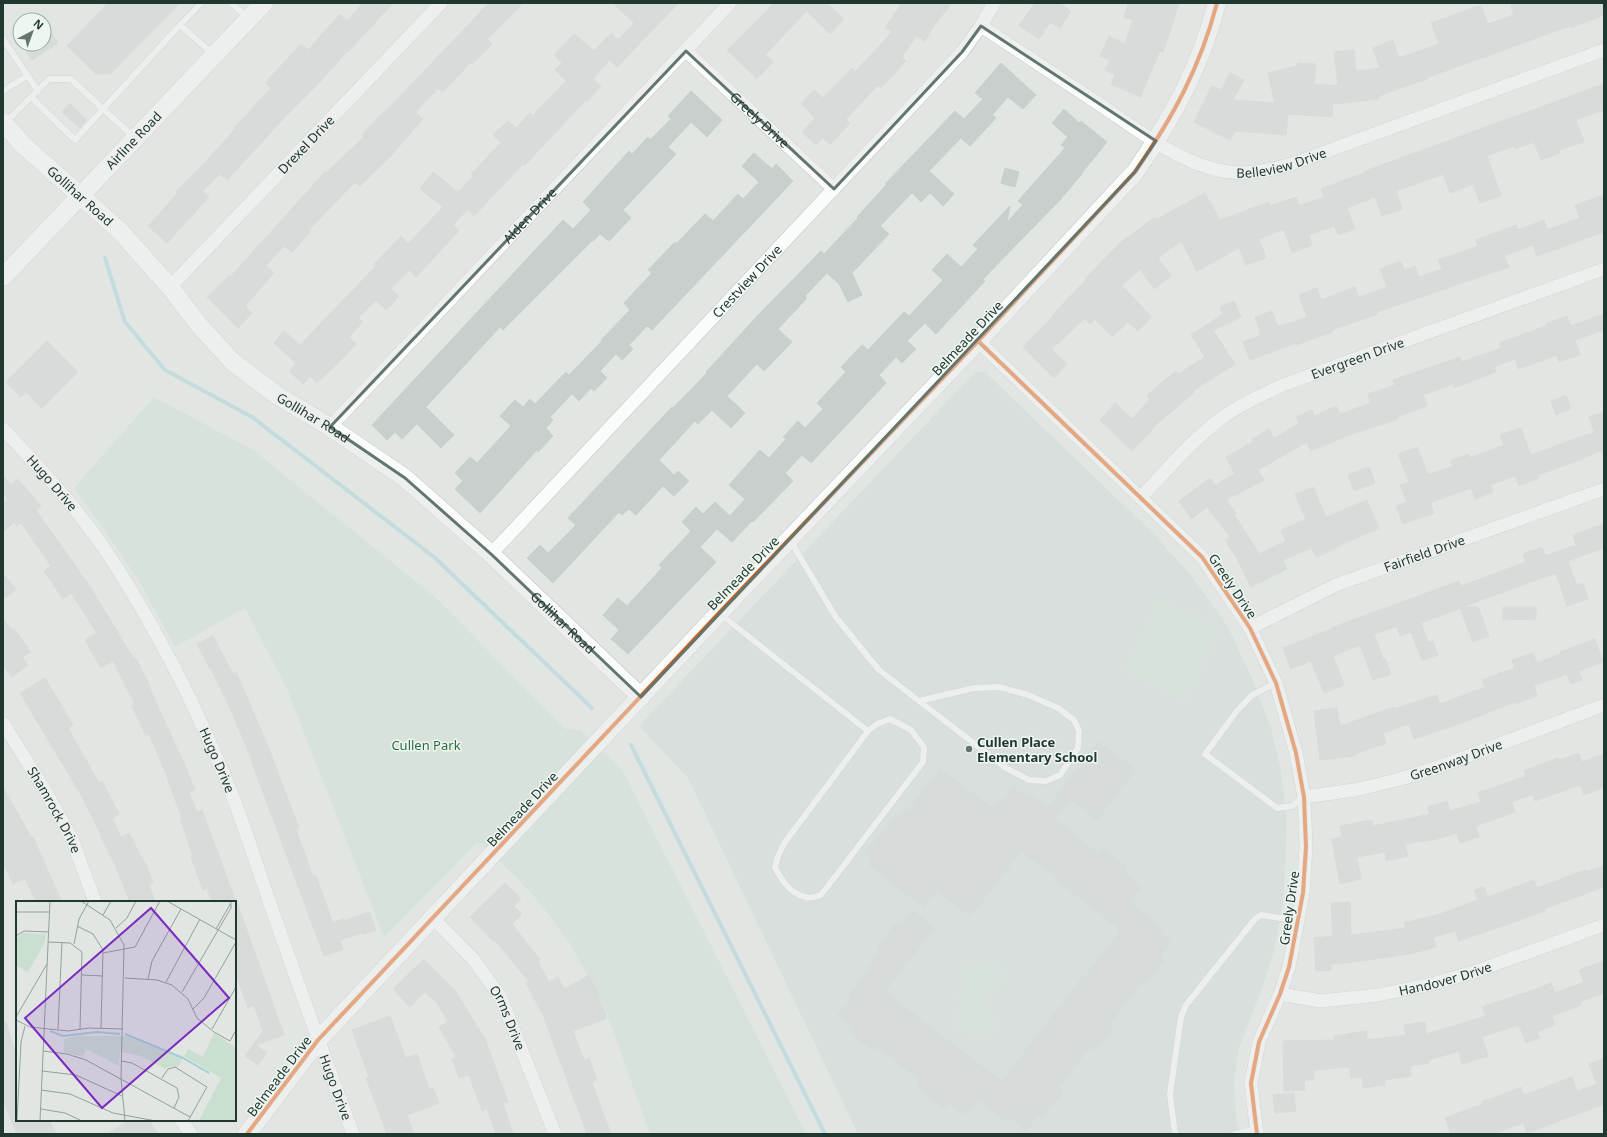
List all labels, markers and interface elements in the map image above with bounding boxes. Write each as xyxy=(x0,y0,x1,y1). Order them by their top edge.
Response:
north arrow xyxy=(12,12,52,52)
text: N xyxy=(31,15,47,33)
street label: Greely Drive xyxy=(726,88,793,152)
street label: Airline Road xyxy=(101,107,165,173)
street label: Drexel Drive xyxy=(274,111,338,178)
street label: Belleview Drive xyxy=(1236,143,1329,182)
street label: Gollihar Road xyxy=(43,162,117,230)
street label: Alden Drive xyxy=(499,183,560,247)
street label: Crestview Drive xyxy=(708,241,786,322)
street label: Belmeade Drive xyxy=(927,296,1007,380)
street label: Evergreen Drive xyxy=(1308,333,1407,383)
street label: Gollihar Road xyxy=(273,388,353,447)
street label: Hugo Drive xyxy=(23,451,82,515)
street label: Fairfield Drive xyxy=(1381,531,1467,576)
street label: Belmeade Drive xyxy=(703,532,783,614)
street label: Greely Drive xyxy=(1205,550,1261,622)
street label: Gollihar Road xyxy=(527,587,599,658)
street label: Hugo Drive xyxy=(195,725,239,795)
place label: Cullen Place Elementary School xyxy=(977,733,1097,766)
street label: Greenway Drive xyxy=(1407,735,1505,784)
park label: Cullen Park xyxy=(391,736,461,754)
marker: Cullen Place Elementary School xyxy=(964,744,974,754)
street label: Shamrock Drive xyxy=(23,763,85,855)
street label: Belmeade Drive xyxy=(482,767,562,851)
street label: Greely Drive xyxy=(1275,870,1303,946)
inset map xyxy=(16,901,236,1121)
street label: Handover Drive xyxy=(1397,957,1494,1000)
street label: Orms Drive xyxy=(486,981,530,1053)
street label: Belmeade Drive xyxy=(243,1032,315,1120)
street label: Hugo Drive xyxy=(315,1052,356,1123)

